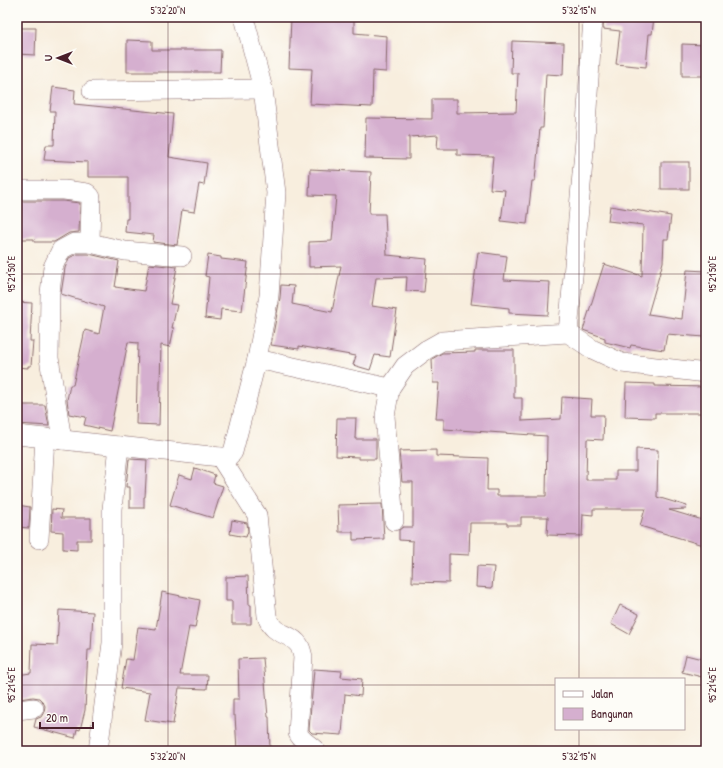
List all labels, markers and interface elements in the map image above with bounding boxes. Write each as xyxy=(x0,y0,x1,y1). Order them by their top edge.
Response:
text: 5°32'20"N xyxy=(151,4,185,17)
text: 5°32'15"N xyxy=(562,4,596,17)
north arrow xyxy=(38,38,78,78)
text: U xyxy=(41,55,55,61)
text: 95°21'50"E xyxy=(5,255,18,292)
text: 95°21'50"E xyxy=(706,255,719,292)
text: 95°21'45"E xyxy=(5,667,18,703)
text: 95°21'45"E xyxy=(706,667,719,703)
legend xyxy=(555,678,685,730)
text: Jalan xyxy=(591,685,613,702)
scale bar xyxy=(40,704,93,730)
text: Bangunan xyxy=(591,705,633,722)
text: 20 m xyxy=(46,709,68,726)
text: 5°32'20"N xyxy=(151,750,185,763)
text: 5°32'15"N xyxy=(562,750,596,763)

